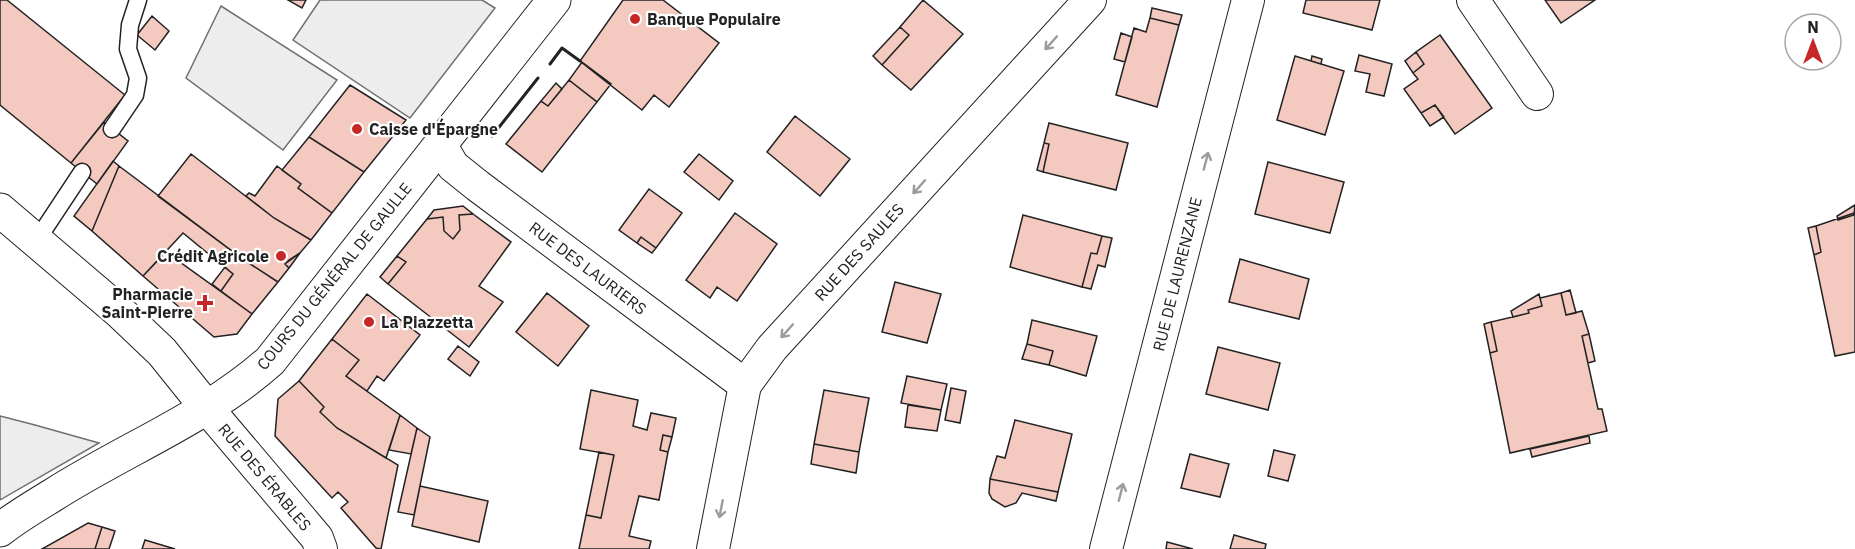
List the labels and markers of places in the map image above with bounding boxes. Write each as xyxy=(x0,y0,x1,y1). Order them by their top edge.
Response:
place label: Banque Populaire xyxy=(647,9,781,29)
marker: Banque Populaire xyxy=(628,12,642,26)
place label: Caisse d'Épargne xyxy=(369,118,498,139)
marker: Caisse d'Épargne xyxy=(350,122,364,136)
place label: Crédit Agricole xyxy=(157,246,269,266)
marker: Crédit Agricole xyxy=(274,249,288,263)
place label: Pharmacie Saint-Pierre xyxy=(101,284,193,322)
marker: Pharmacie Saint-Pierre xyxy=(198,296,212,310)
place label: La Piazzetta xyxy=(381,312,473,332)
marker: La Piazzetta xyxy=(362,315,376,329)

